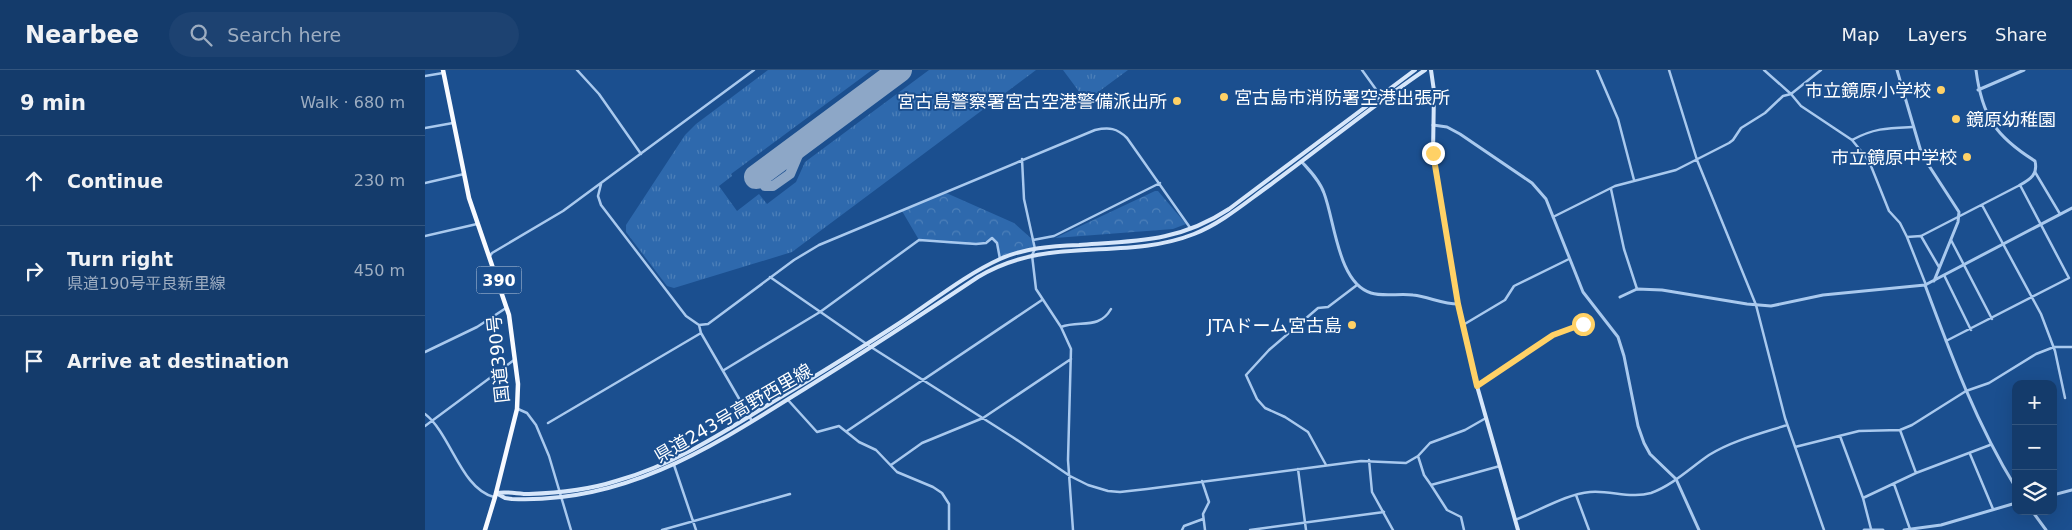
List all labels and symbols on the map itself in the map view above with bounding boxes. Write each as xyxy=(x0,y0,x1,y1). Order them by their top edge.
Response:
place label: 市立鏡原小学校 xyxy=(1805,80,1931,101)
marker: 市立鏡原小学校 xyxy=(1935,84,1947,96)
place label: 宮古島市消防署空港出張所 xyxy=(1234,87,1450,108)
place label: 宮古島警察署宮古空港警備派出所 xyxy=(897,91,1167,112)
marker: 宮古島市消防署空港出張所 xyxy=(1218,91,1230,103)
marker: 宮古島警察署宮古空港警備派出所 xyxy=(1171,95,1183,107)
place label: 鏡原幼稚園 xyxy=(1966,109,2056,130)
marker: 鏡原幼稚園 xyxy=(1950,113,1962,125)
route end xyxy=(1422,142,1445,165)
place label: 市立鏡原中学校 xyxy=(1831,147,1957,168)
marker: 市立鏡原中学校 xyxy=(1961,151,1973,163)
road number: 390 xyxy=(477,266,521,294)
route start xyxy=(1572,313,1595,336)
street label: 国道390号 xyxy=(483,314,513,404)
place label: JTAドーム宮古島 xyxy=(1206,315,1342,336)
marker: JTAドーム宮古島 xyxy=(1346,319,1358,331)
street label: 県道243号高野西里線 xyxy=(651,359,815,467)

